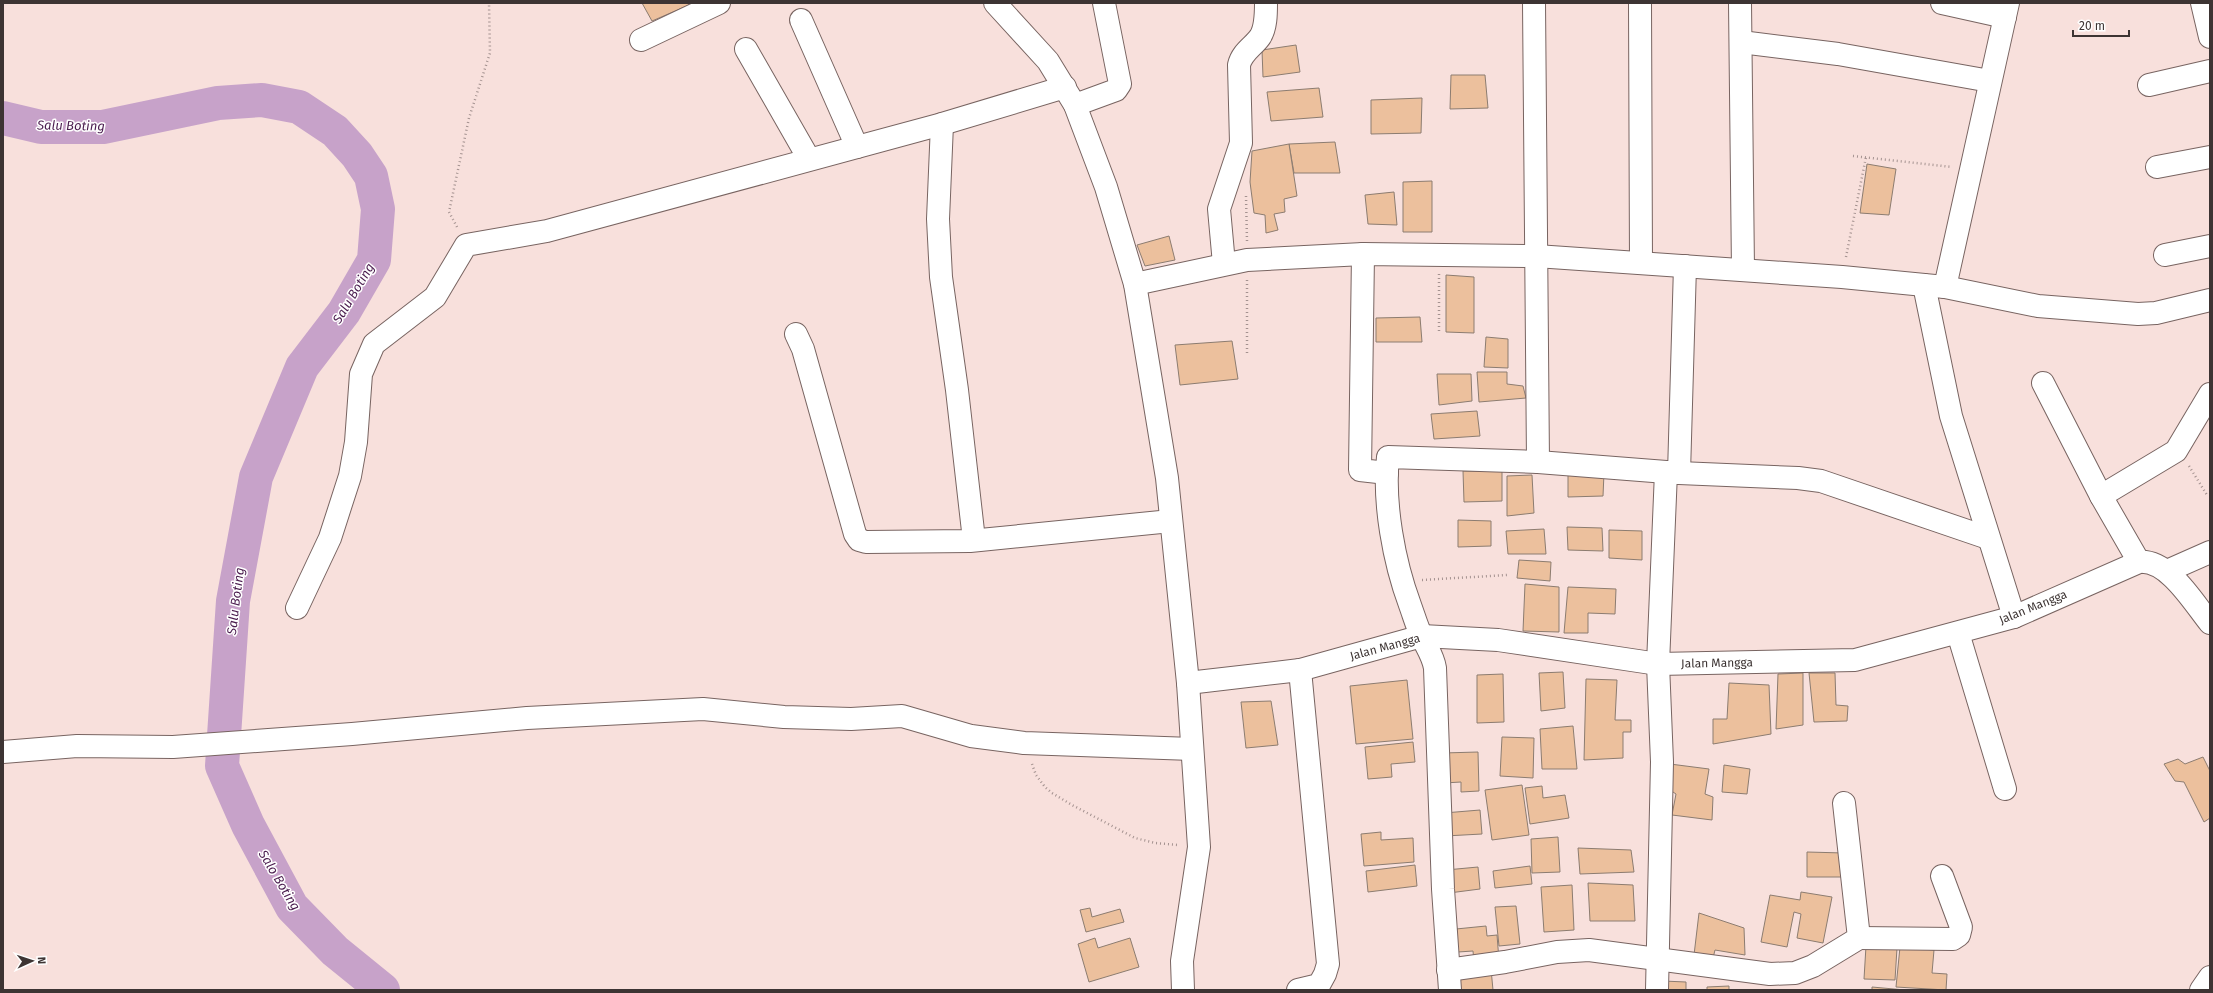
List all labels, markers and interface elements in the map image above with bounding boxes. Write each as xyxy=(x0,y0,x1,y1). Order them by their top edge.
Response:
scale bar xyxy=(2073,12,2129,38)
text: 20 m xyxy=(2079,19,2105,33)
water label: Salu Boting xyxy=(36,117,105,134)
water label: Salu Boting xyxy=(329,260,377,327)
water label: Salu Boting xyxy=(224,567,247,637)
street label: Jalan Mangga xyxy=(1997,587,2069,627)
street label: Jalan Mangga xyxy=(1348,631,1422,663)
street label: Jalan Mangga xyxy=(1681,655,1753,671)
water label: Salo Boting xyxy=(255,847,303,913)
north arrow xyxy=(12,941,52,981)
text: N xyxy=(35,957,48,964)

